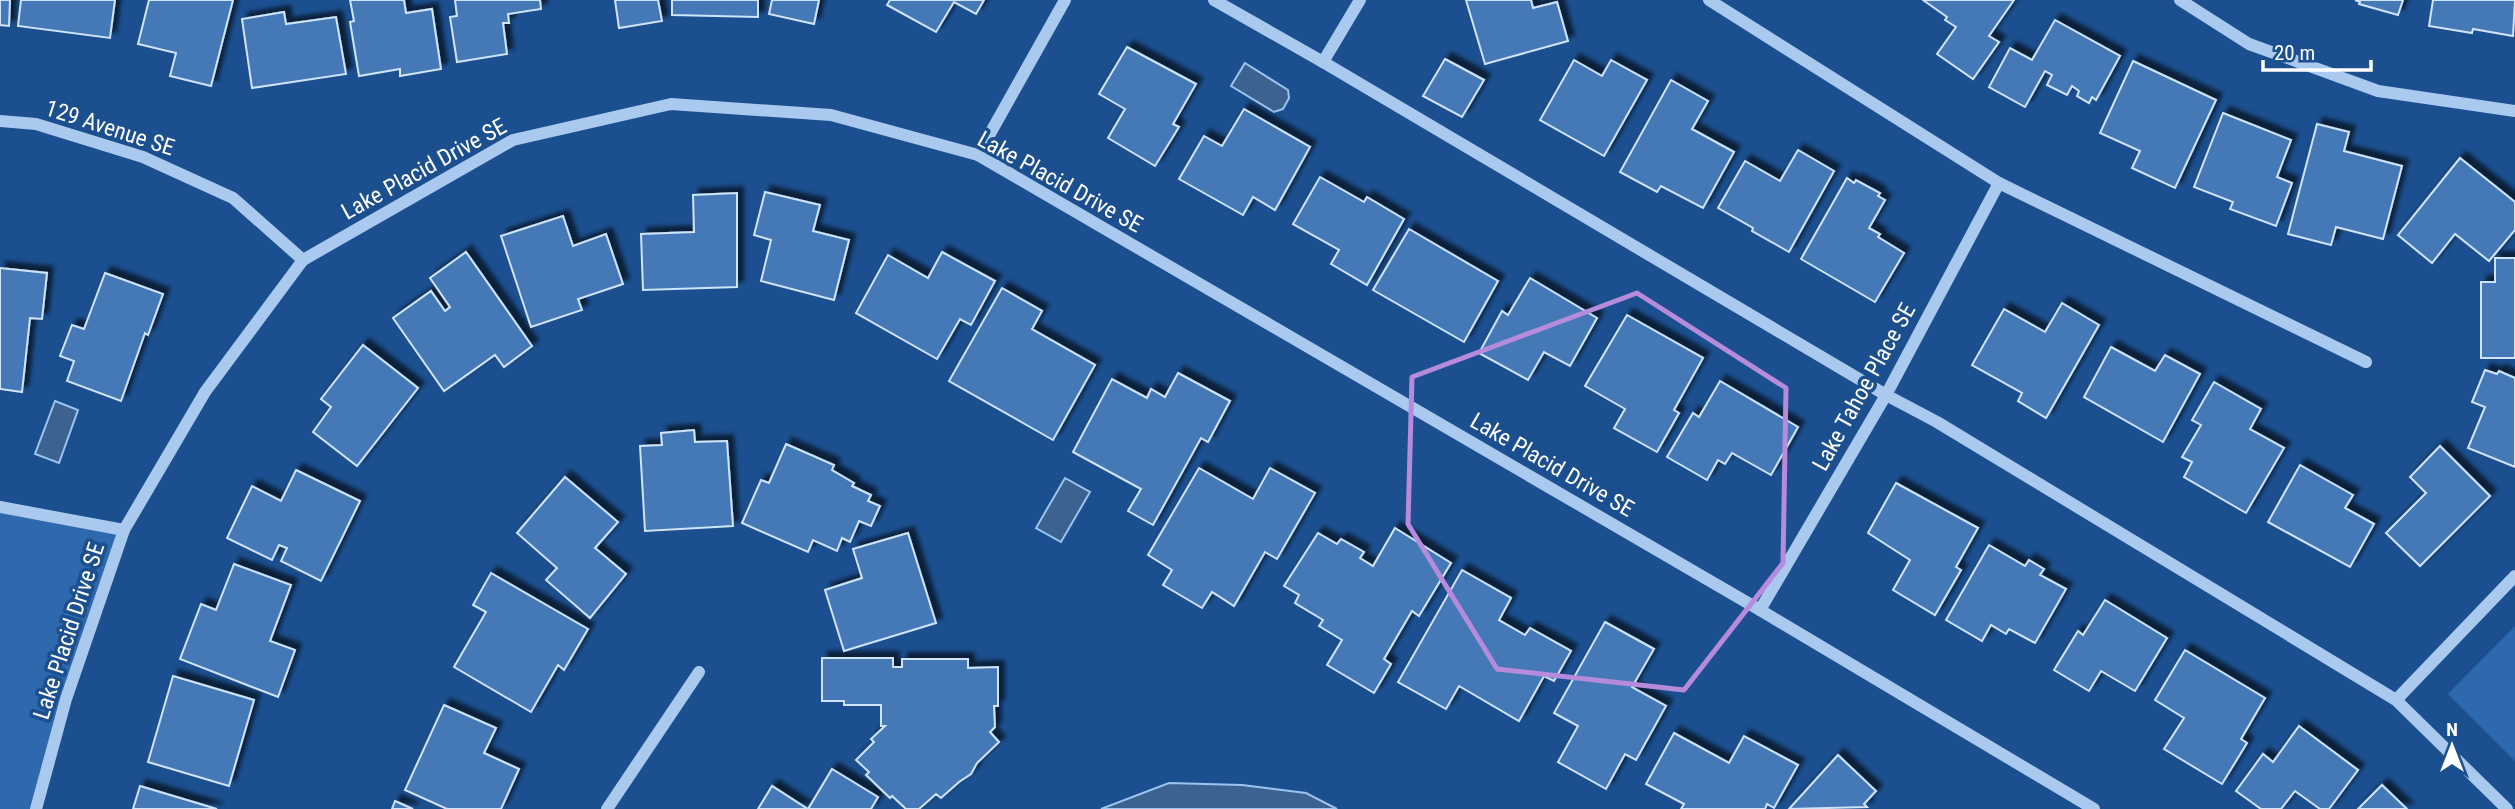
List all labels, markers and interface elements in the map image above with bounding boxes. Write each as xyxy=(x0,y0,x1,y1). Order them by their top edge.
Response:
scale bar xyxy=(2263,28,2372,72)
text: 20 m xyxy=(2274,41,2315,65)
street label: 129 Avenue SE xyxy=(42,94,178,162)
street label: Lake Placid Drive SE xyxy=(337,113,511,225)
street label: Lake Placid Drive SE xyxy=(973,126,1147,238)
street label: Lake Tahoe Place SE xyxy=(1807,299,1921,475)
street label: Lake Placid Drive SE xyxy=(1465,407,1639,523)
street label: Lake Placid Drive SE xyxy=(28,539,110,723)
north arrow xyxy=(2417,711,2487,781)
text: N xyxy=(2446,718,2458,741)

